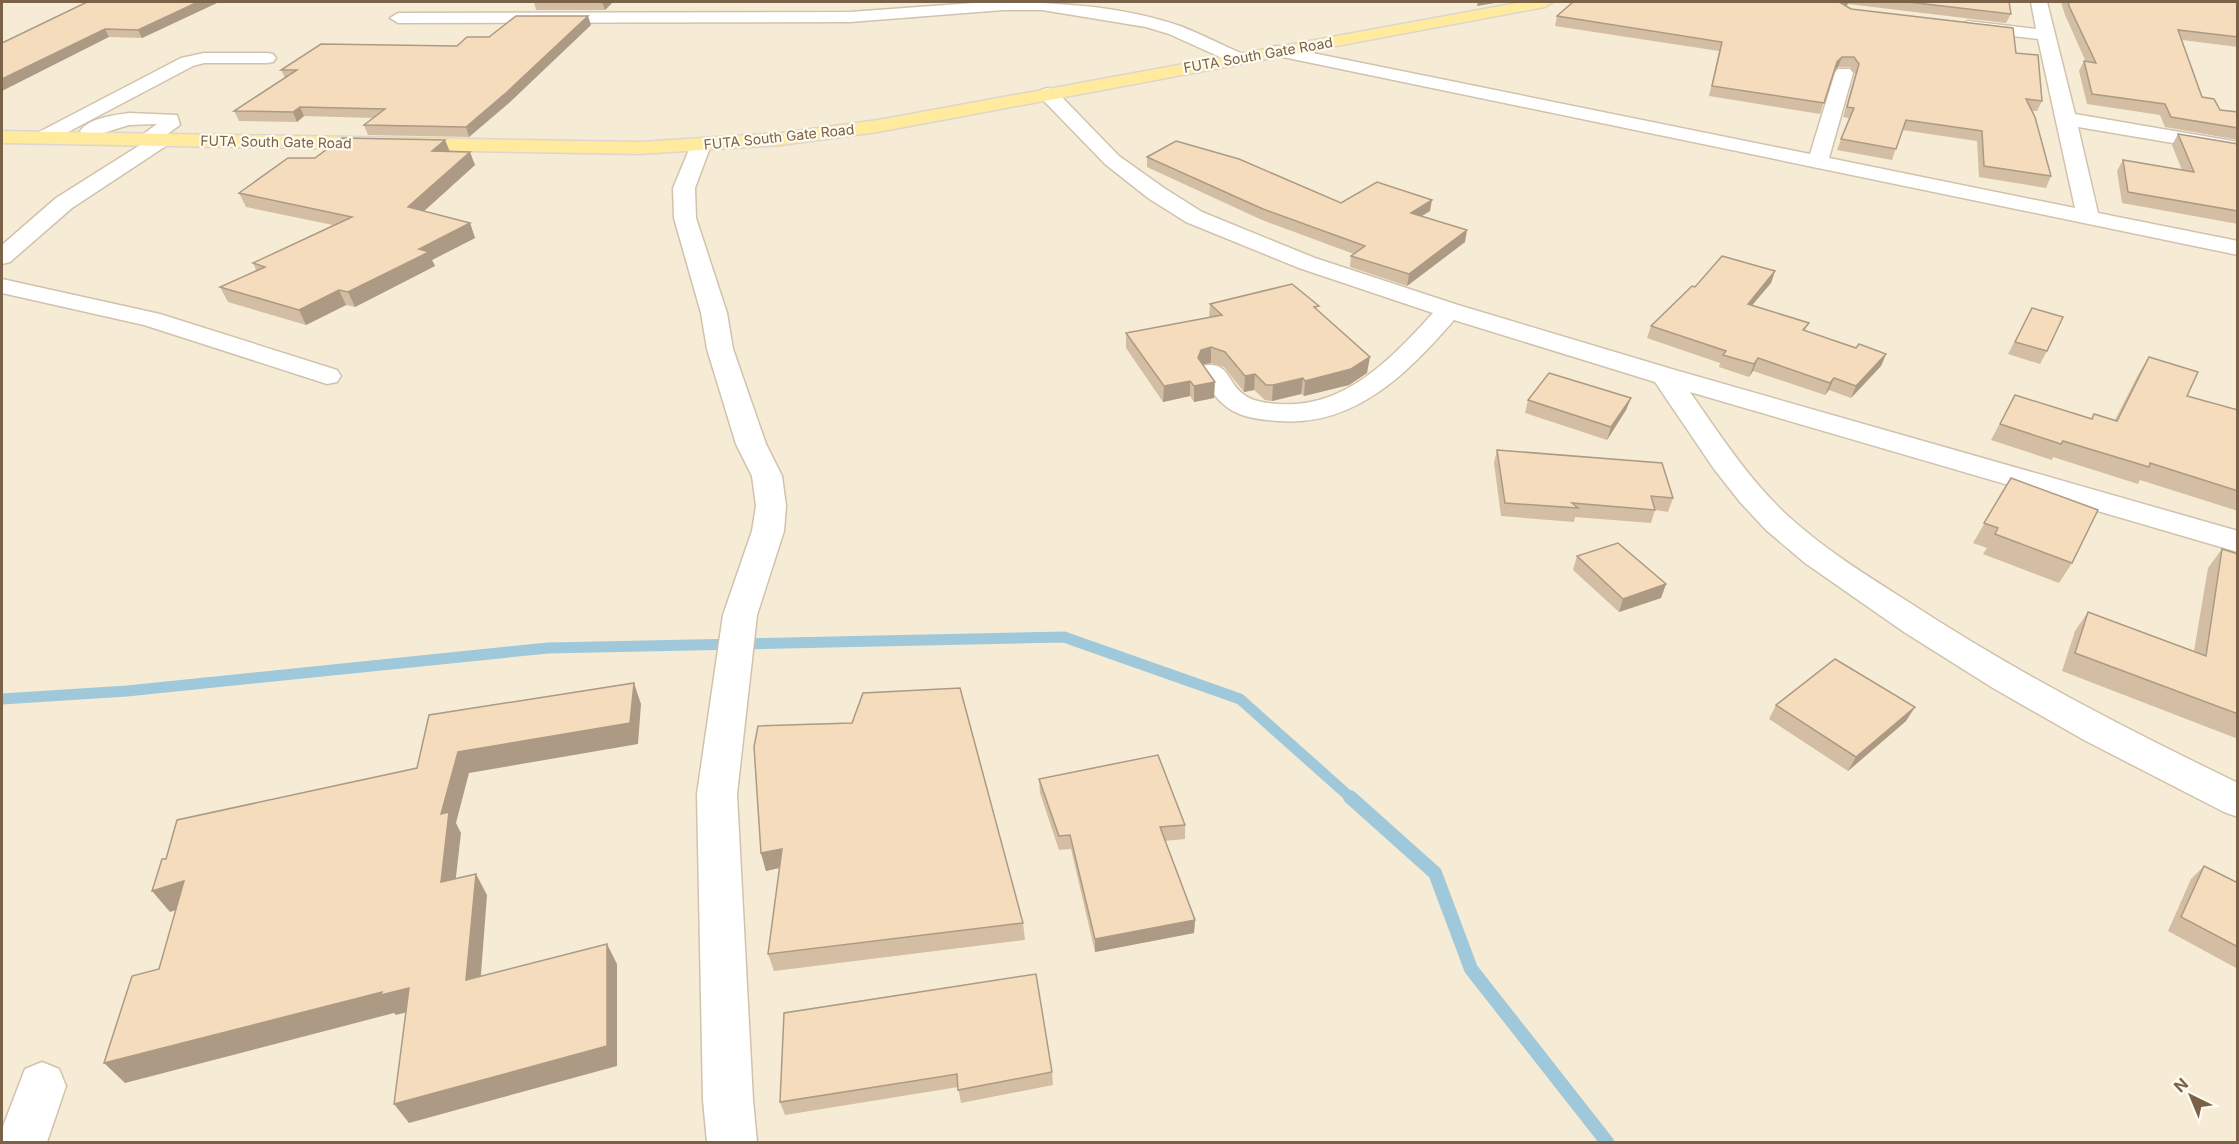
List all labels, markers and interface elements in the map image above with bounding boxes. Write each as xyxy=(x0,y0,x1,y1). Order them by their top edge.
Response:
street label: FUTA South Gate Road xyxy=(1182,33,1334,76)
street label: FUTA South Gate Road xyxy=(703,120,855,153)
street label: FUTA South Gate Road xyxy=(200,132,352,151)
north arrow xyxy=(2161,1066,2221,1126)
text: N xyxy=(2169,1074,2192,1097)

